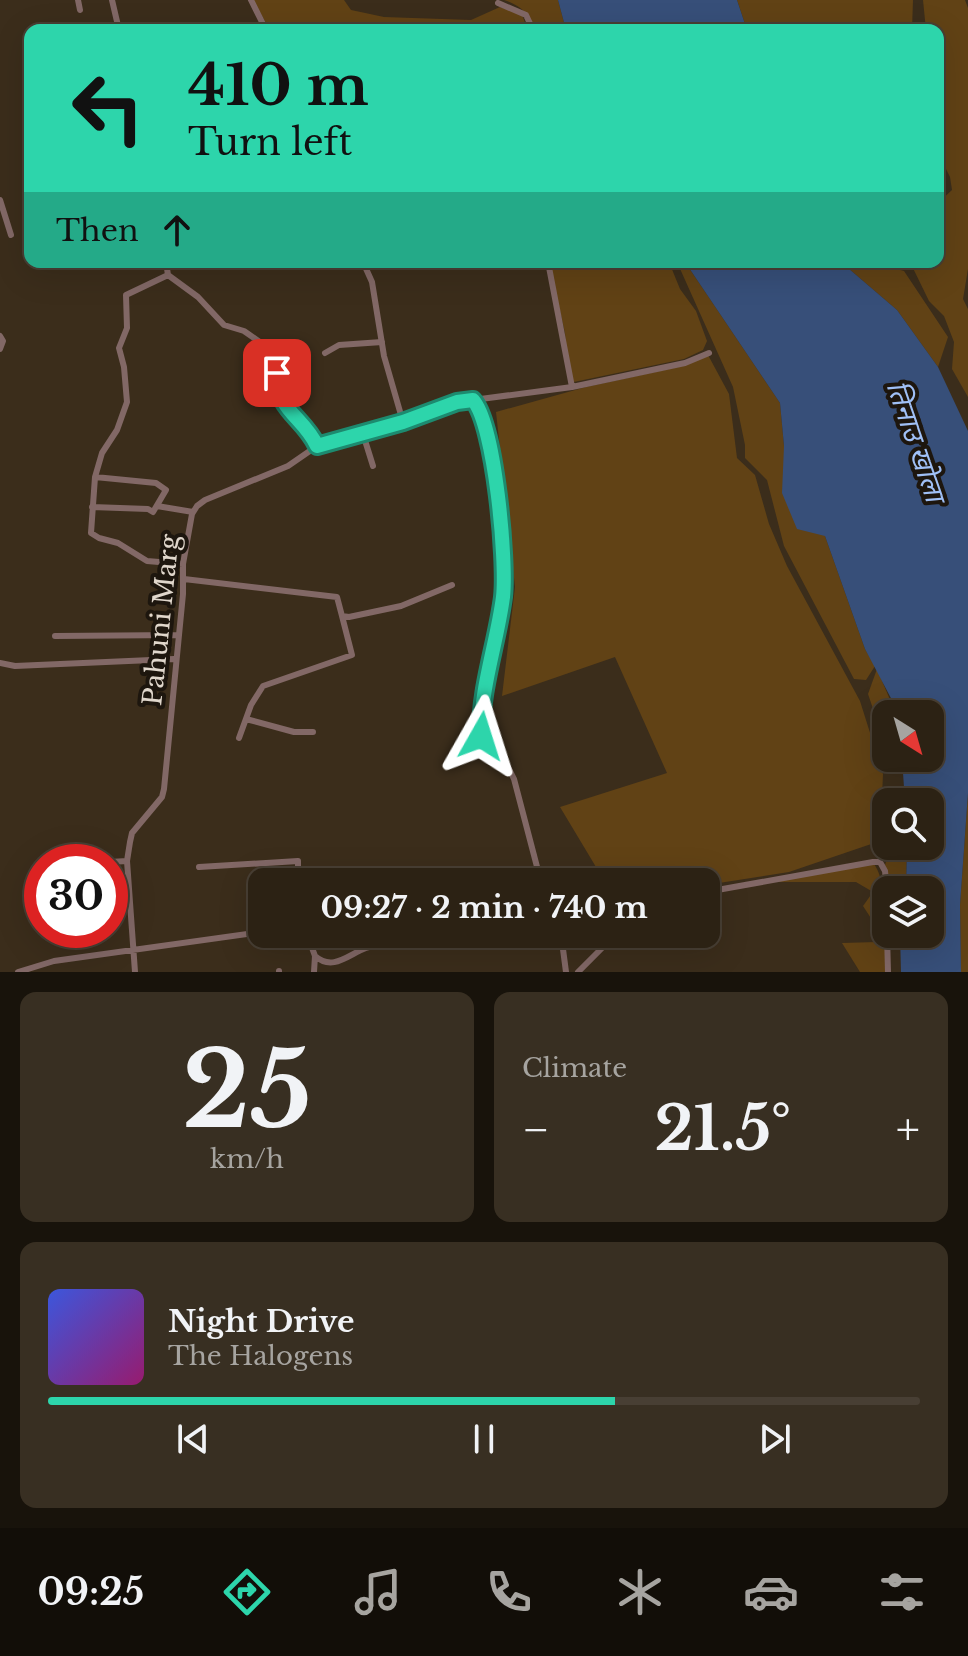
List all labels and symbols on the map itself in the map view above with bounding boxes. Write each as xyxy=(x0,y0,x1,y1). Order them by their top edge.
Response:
pin xyxy=(243,339,311,407)
water label: तिनाउ खोला xyxy=(879,376,954,511)
street label: Pahuni Marg xyxy=(136,532,186,707)
position arrow xyxy=(439,694,523,778)
north arrow xyxy=(872,700,944,772)
speed limit sign: 30 xyxy=(24,844,128,948)

